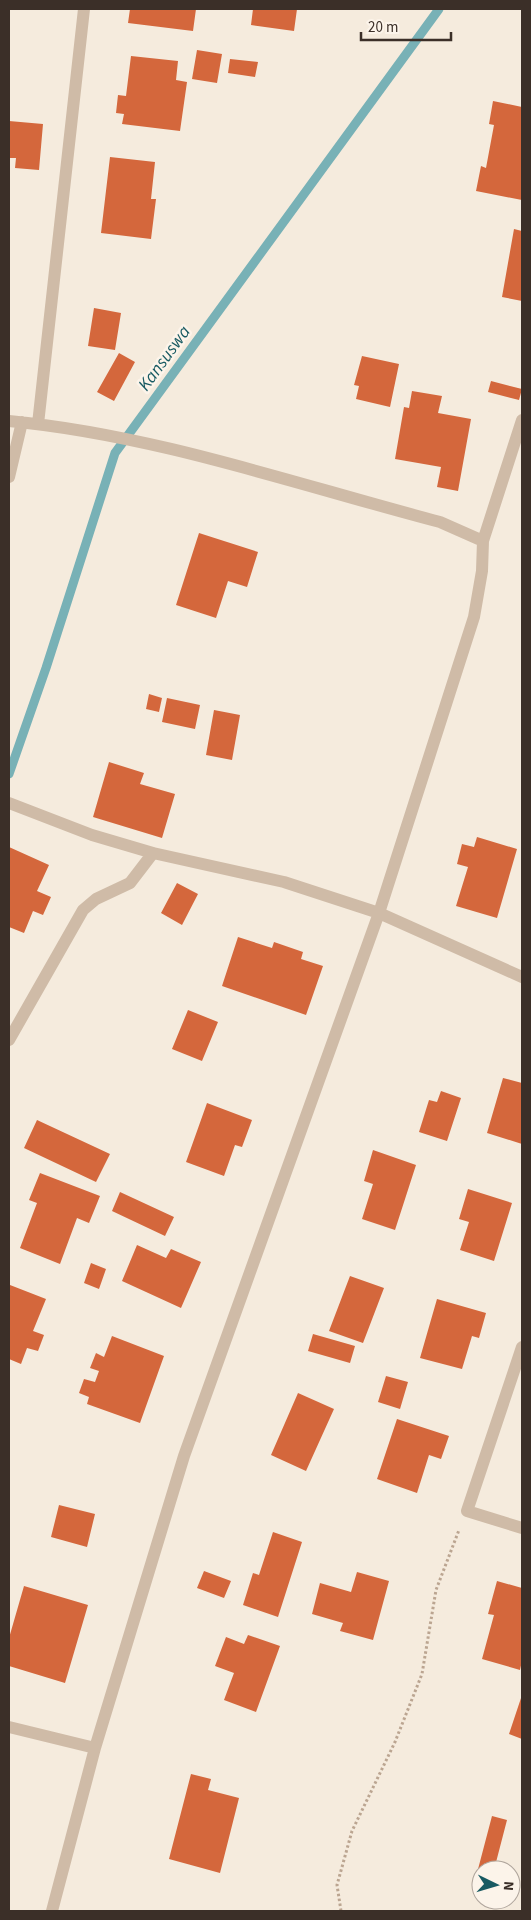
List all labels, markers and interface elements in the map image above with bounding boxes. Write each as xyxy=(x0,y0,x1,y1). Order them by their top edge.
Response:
scale bar xyxy=(361,10,451,42)
text: 20 m xyxy=(368,17,398,38)
water label: Kansuswa xyxy=(132,320,197,396)
north arrow xyxy=(471,1860,521,1910)
text: N xyxy=(498,1881,518,1892)

